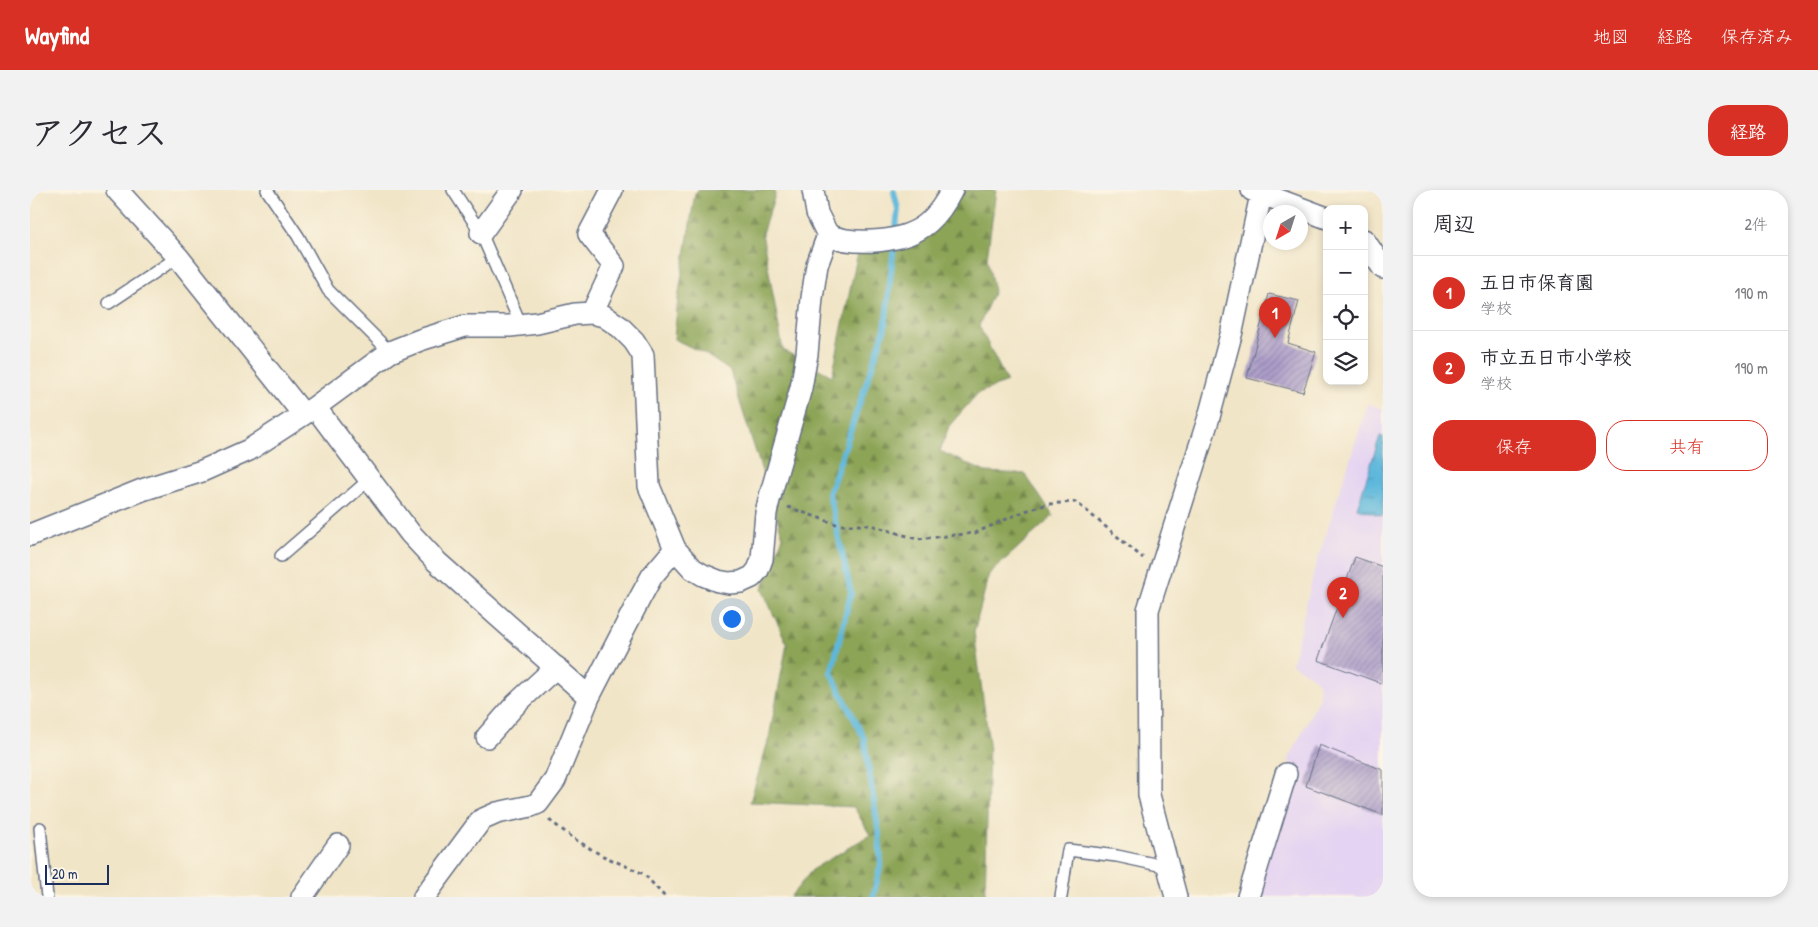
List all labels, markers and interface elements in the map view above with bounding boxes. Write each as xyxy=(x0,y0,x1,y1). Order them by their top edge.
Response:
text: Wayfind xyxy=(25,19,89,51)
text: 地図 xyxy=(1593,24,1629,49)
text: 経路 xyxy=(1657,24,1693,49)
text: 保存済み xyxy=(1721,24,1793,49)
button: 経路 xyxy=(1708,105,1788,156)
text: アクセス xyxy=(30,109,168,156)
north arrow xyxy=(1263,205,1308,250)
map controls xyxy=(1323,205,1368,385)
button: + xyxy=(1323,205,1368,250)
text: 周辺 xyxy=(1433,209,1475,238)
text: 2件 xyxy=(1745,213,1768,235)
button: − xyxy=(1323,250,1368,295)
text: 五日市保育園 xyxy=(1480,269,1594,295)
text: 1 xyxy=(1446,282,1452,304)
text: 190 m xyxy=(1735,282,1768,304)
button: locate xyxy=(1323,295,1368,340)
pin: 1 xyxy=(1259,297,1291,338)
text: 学校 xyxy=(1480,297,1512,319)
button: layers xyxy=(1323,340,1368,385)
text: 市立五日市小学校 xyxy=(1480,344,1632,370)
text: 2 xyxy=(1445,357,1453,379)
text: 190 m xyxy=(1735,357,1768,379)
text: 学校 xyxy=(1480,372,1512,394)
button: 保存 xyxy=(1433,420,1596,471)
button: 共有 xyxy=(1606,420,1768,471)
pin: 2 xyxy=(1327,577,1359,618)
your location xyxy=(719,606,745,632)
scale bar xyxy=(45,862,109,885)
text: 20 m xyxy=(52,864,78,883)

